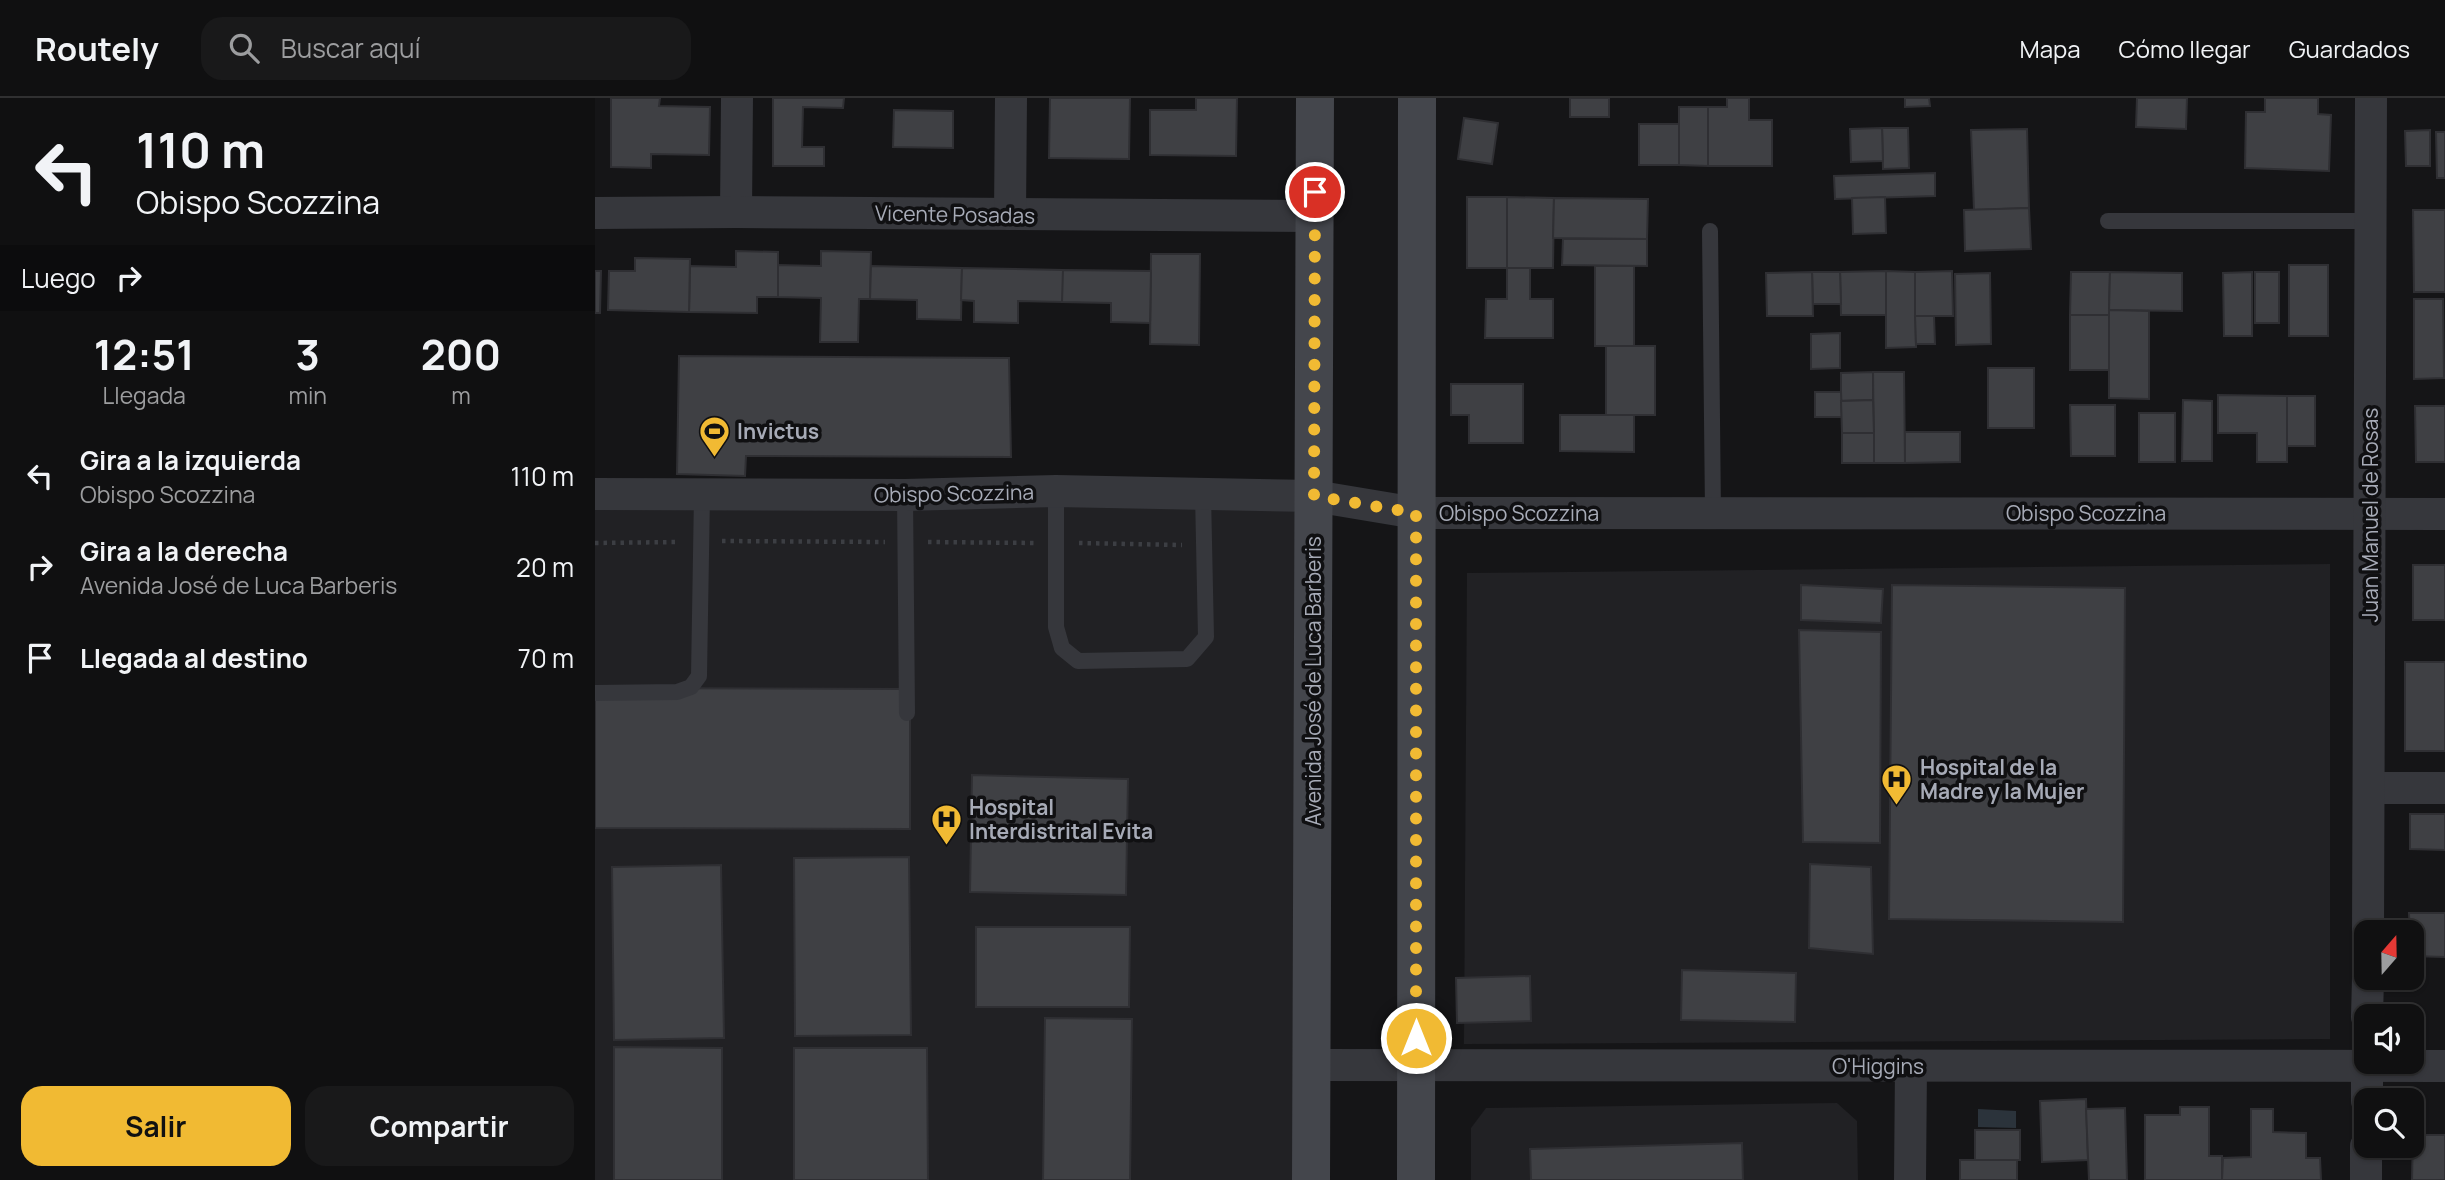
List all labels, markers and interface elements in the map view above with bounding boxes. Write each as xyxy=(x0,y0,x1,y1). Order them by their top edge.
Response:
search box xyxy=(201,17,691,80)
text: Routely xyxy=(35,26,159,71)
icon: search xyxy=(225,29,263,67)
text: Buscar aquí xyxy=(281,30,421,66)
text: Mapa xyxy=(2020,32,2081,65)
text: Cómo llegar xyxy=(2119,32,2251,65)
text: Guardados xyxy=(2289,32,2410,65)
text: 110 m xyxy=(136,116,265,183)
icon: left xyxy=(21,126,112,217)
pin xyxy=(1285,162,1345,222)
icon: arrive xyxy=(1296,173,1334,211)
text: Obispo Scozzina xyxy=(136,180,380,224)
street label: Vicente Posadas xyxy=(875,199,1035,229)
icon: right xyxy=(110,259,148,297)
text: Luego xyxy=(21,260,96,296)
text: 12:51 xyxy=(94,325,195,383)
text: 3 xyxy=(296,325,320,383)
text: 200 xyxy=(421,325,501,383)
text: Llegada xyxy=(103,379,186,411)
text: min xyxy=(288,379,327,411)
text: m xyxy=(451,379,471,411)
street label: Juan Manuel de Rosas xyxy=(2356,408,2384,622)
sports icon: Invictus xyxy=(697,414,731,458)
place label: Invictus xyxy=(737,417,819,445)
text: Gira a la izquierda xyxy=(80,442,301,478)
icon: left xyxy=(21,457,59,495)
text: 110 m xyxy=(511,458,574,494)
text: Obispo Scozzina xyxy=(80,478,255,510)
street label: Obispo Scozzina xyxy=(874,478,1034,508)
street label: Obispo Scozzina xyxy=(1439,499,1599,527)
street label: Obispo Scozzina xyxy=(2006,499,2166,527)
text: Gira a la derecha xyxy=(80,533,288,569)
street label: Avenida José de Luca Barberis xyxy=(1299,536,1327,826)
icon: right xyxy=(21,548,59,586)
text: 20 m xyxy=(516,549,574,585)
text: Avenida José de Luca Barberis xyxy=(80,569,397,601)
icon: arrive xyxy=(21,639,59,677)
text: Llegada al destino xyxy=(80,640,308,676)
text: 70 m xyxy=(518,640,574,676)
place label: Hospital de la Madre y la Mujer xyxy=(1920,753,2084,805)
hospital icon: Hospital de la Madre y la Mujer xyxy=(1880,762,1914,806)
place label: Hospital Interdistrital Evita xyxy=(969,793,1153,845)
hospital icon: Hospital Interdistrital Evita xyxy=(929,802,963,846)
north arrow xyxy=(2354,920,2424,990)
map controls xyxy=(2354,920,2424,1158)
position arrow xyxy=(1379,1001,1453,1075)
button: sound xyxy=(2354,1004,2424,1074)
street label: O'Higgins xyxy=(1832,1052,1924,1080)
button: Salir xyxy=(21,1086,291,1166)
button: Compartir xyxy=(305,1086,574,1166)
button: search xyxy=(2354,1088,2424,1158)

